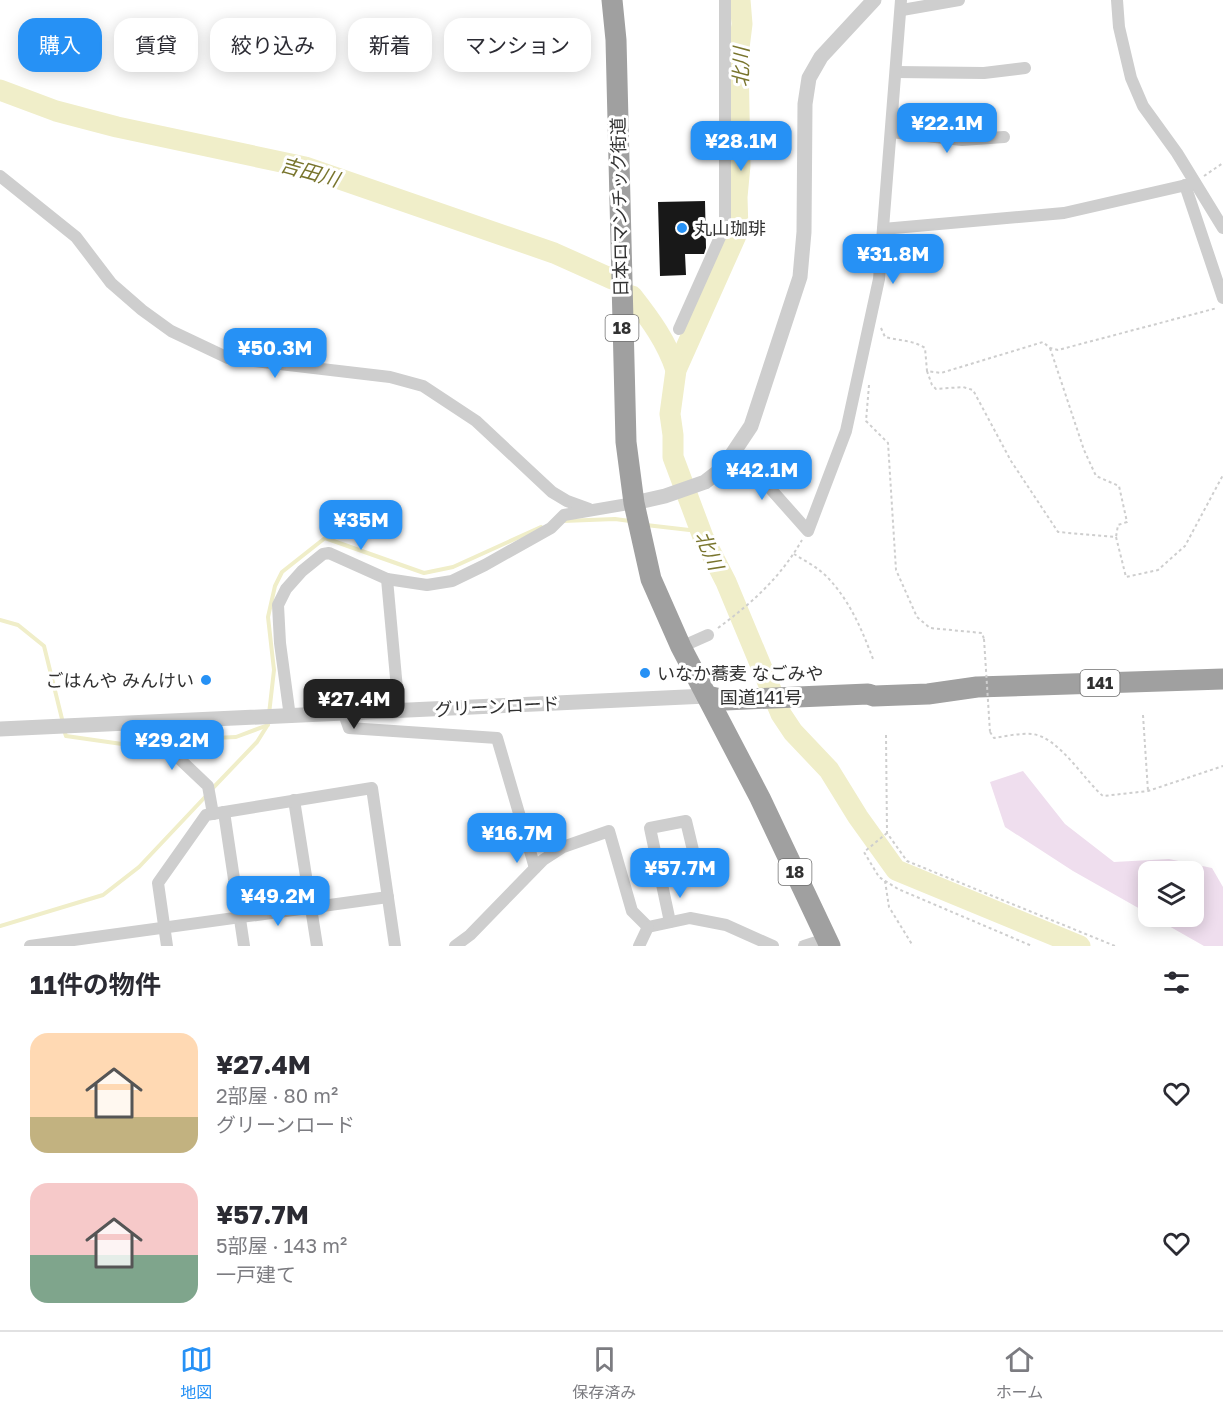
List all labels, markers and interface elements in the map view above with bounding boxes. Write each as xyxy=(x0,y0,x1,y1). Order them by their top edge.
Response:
chip: 購入 xyxy=(18,18,102,72)
chip: 賃貸 xyxy=(114,18,198,72)
chip: 絞り込み xyxy=(210,18,336,72)
chip: 新着 xyxy=(348,18,432,72)
chip: マンション xyxy=(444,18,591,72)
water label: 北川 xyxy=(728,45,752,87)
pin: ¥22.1M xyxy=(898,103,996,154)
text: ¥22.1M xyxy=(911,110,983,134)
street label: 日本ロマンチック街道 xyxy=(606,117,632,297)
pin: ¥28.1M xyxy=(692,121,790,172)
text: ¥28.1M xyxy=(705,128,777,152)
water label: 吉田川 xyxy=(278,151,344,191)
place label: 丸山珈琲 xyxy=(694,217,766,239)
marker: 丸山珈琲 xyxy=(675,221,689,235)
pin: ¥31.8M xyxy=(844,234,942,285)
text: ¥31.8M xyxy=(857,241,929,265)
road number: 18 xyxy=(606,315,638,341)
pin: ¥50.3M xyxy=(226,328,324,379)
text: ¥50.3M xyxy=(238,335,312,359)
pin: ¥42.1M xyxy=(713,450,811,501)
text: ¥42.1M xyxy=(726,457,798,481)
pin: ¥35M xyxy=(325,500,397,551)
text: ¥35M xyxy=(333,507,389,531)
water label: 北川 xyxy=(691,527,730,575)
place label: いなか蕎麦 なごみや xyxy=(657,662,824,684)
marker: いなか蕎麦 なごみや xyxy=(638,666,652,680)
place label: ごはんや みんけい xyxy=(46,669,194,691)
road number: 141 xyxy=(1080,670,1120,696)
marker: ごはんや みんけい xyxy=(199,673,213,687)
pin: ¥27.4M xyxy=(305,679,403,730)
text: ¥27.4M xyxy=(318,686,391,710)
street label: 国道141号 xyxy=(720,686,802,708)
street label: グリーンロード xyxy=(434,692,560,720)
pin: ¥29.2M xyxy=(123,720,221,771)
text: ¥29.2M xyxy=(135,727,209,751)
pin: ¥16.7M xyxy=(468,813,566,864)
text: ¥16.7M xyxy=(481,820,553,844)
pin: ¥57.7M xyxy=(631,848,729,899)
text: ¥57.7M xyxy=(644,855,716,879)
road number: 18 xyxy=(778,859,812,885)
map controls xyxy=(1138,861,1204,927)
button: layers xyxy=(1138,861,1204,927)
pin: ¥49.2M xyxy=(229,876,327,927)
text: ¥49.2M xyxy=(241,883,315,907)
icon: filters xyxy=(1160,966,1193,999)
text: 11件の物件 xyxy=(30,969,161,1000)
text: ¥27.4M xyxy=(216,1049,311,1080)
icon: home xyxy=(78,1057,150,1129)
icon: heart xyxy=(1160,1077,1193,1110)
text: 2部屋 · 80 m² xyxy=(216,1083,338,1107)
text: グリーンロード xyxy=(216,1112,355,1136)
text: ¥57.7M xyxy=(216,1199,309,1230)
icon: home xyxy=(78,1207,150,1279)
icon: heart xyxy=(1160,1227,1193,1260)
text: 5部屋 · 143 m² xyxy=(216,1233,347,1257)
text: 一戸建て xyxy=(216,1262,296,1286)
tab: 地図 xyxy=(180,1343,213,1403)
tab: 保存済み xyxy=(572,1343,636,1403)
tab: ホーム xyxy=(996,1343,1043,1403)

